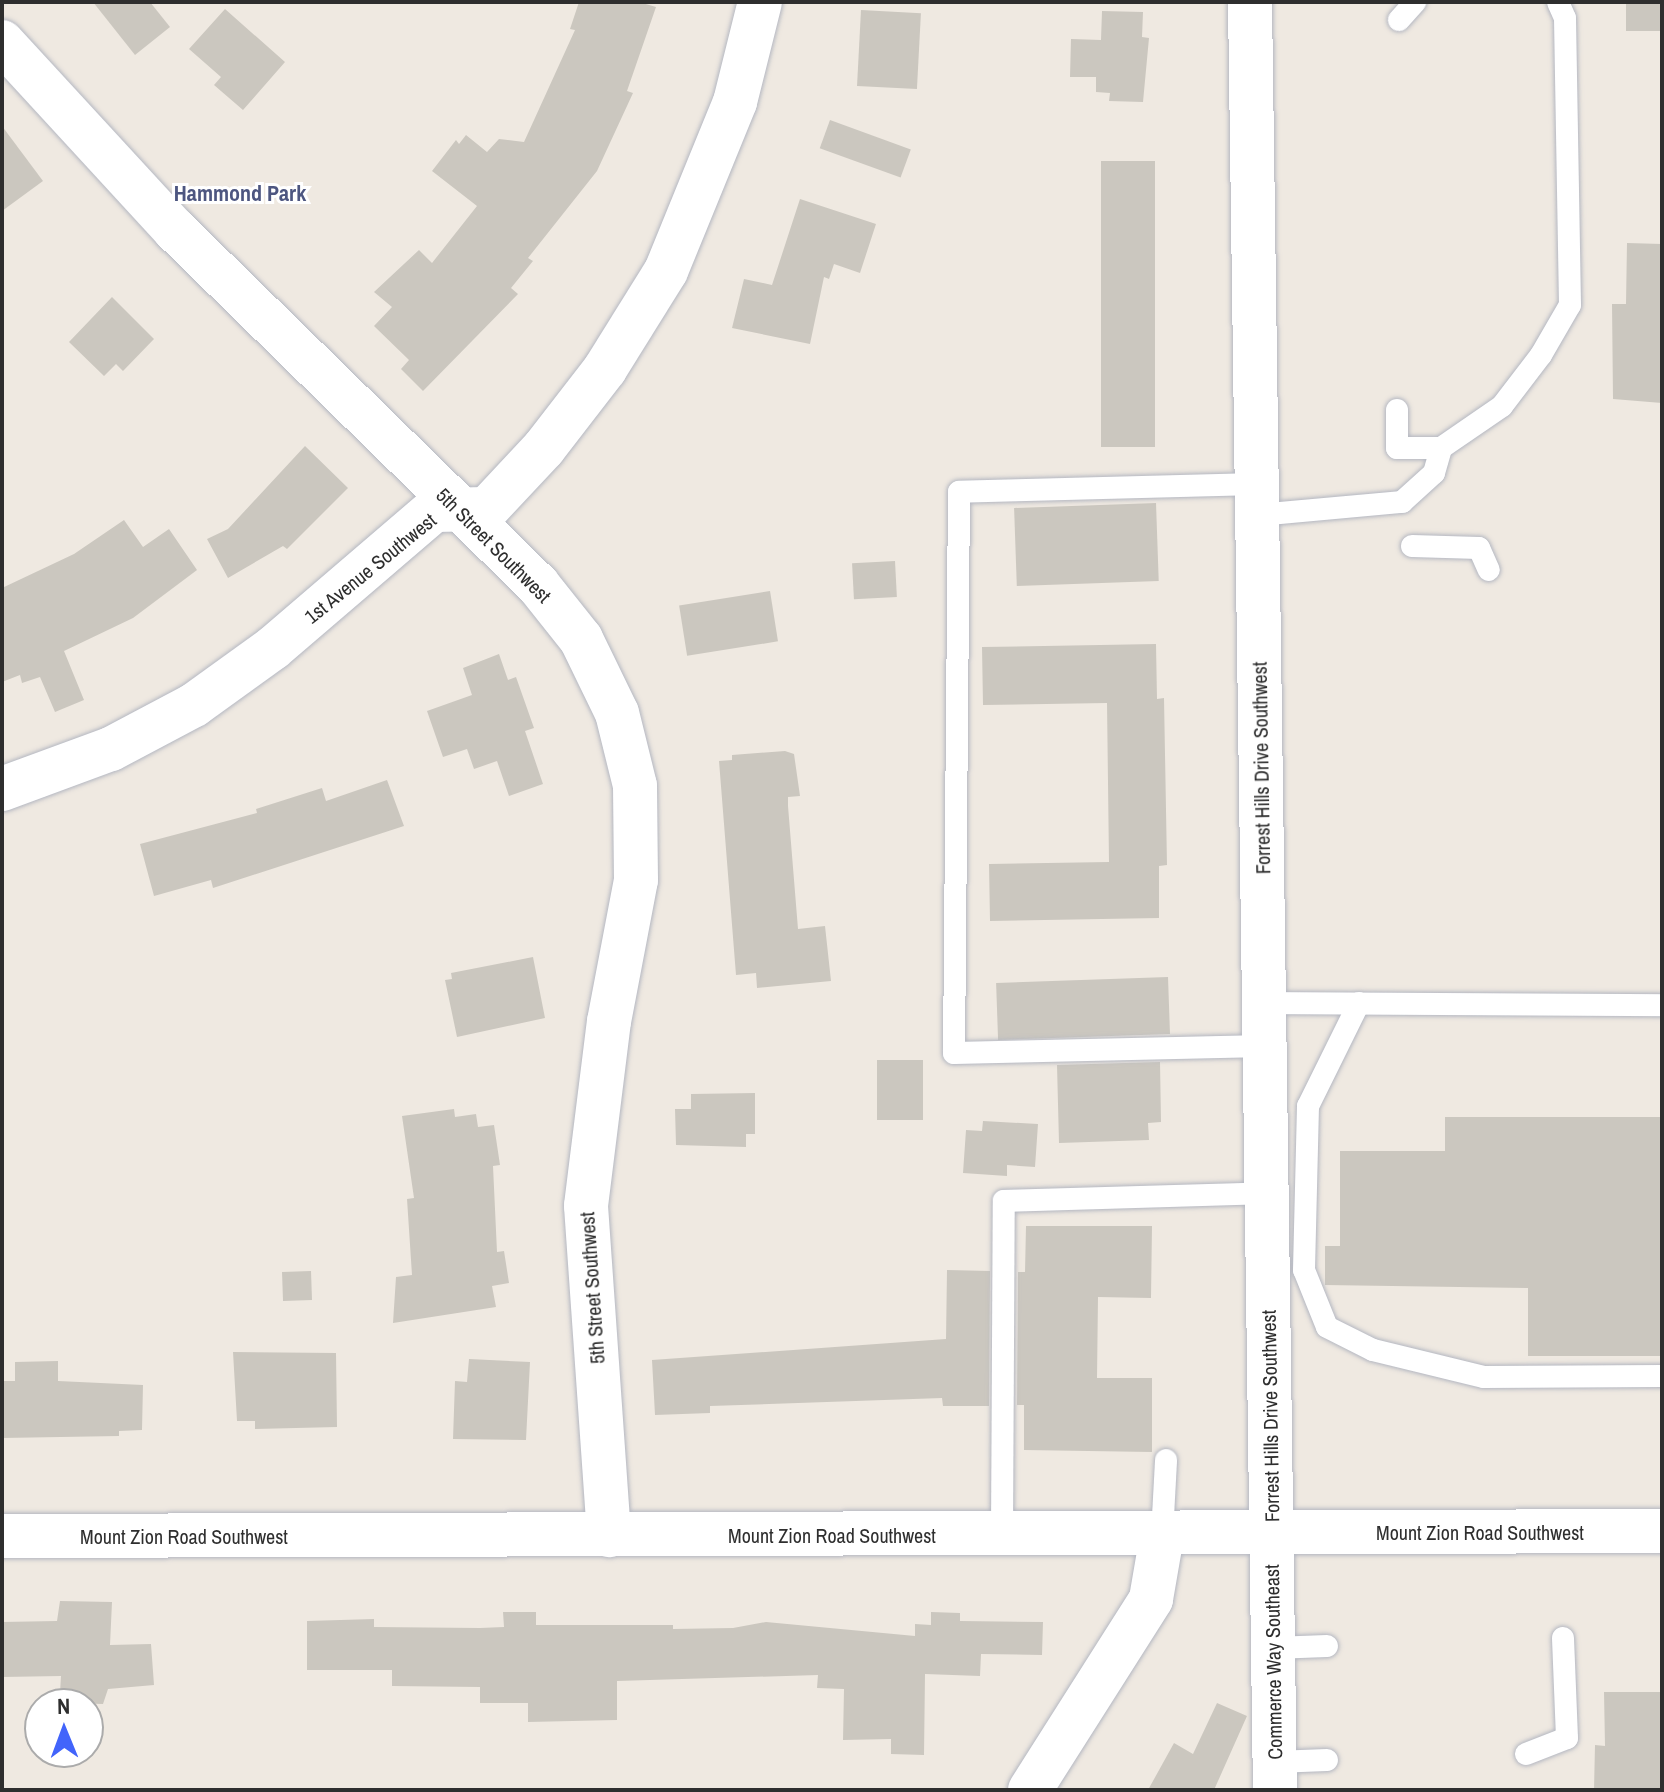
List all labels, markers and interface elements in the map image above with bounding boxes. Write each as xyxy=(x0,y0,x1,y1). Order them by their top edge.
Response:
district label: Hammond Park xyxy=(174,181,306,207)
street label: 5th Street Southwest xyxy=(432,483,556,607)
street label: 1st Avenue Southwest xyxy=(299,507,441,629)
street label: Forrest Hills Drive Southwest xyxy=(1247,662,1275,874)
street label: 5th Street Southwest xyxy=(575,1211,609,1365)
street label: Forrest Hills Drive Southwest xyxy=(1256,1310,1284,1522)
street label: Mount Zion Road Southwest xyxy=(1376,1520,1584,1544)
street label: Mount Zion Road Southwest xyxy=(728,1523,936,1547)
street label: Mount Zion Road Southwest xyxy=(80,1524,288,1548)
street label: Commerce Way Southeast xyxy=(1259,1564,1287,1760)
north arrow xyxy=(24,1688,104,1768)
text: N xyxy=(57,1691,70,1721)

